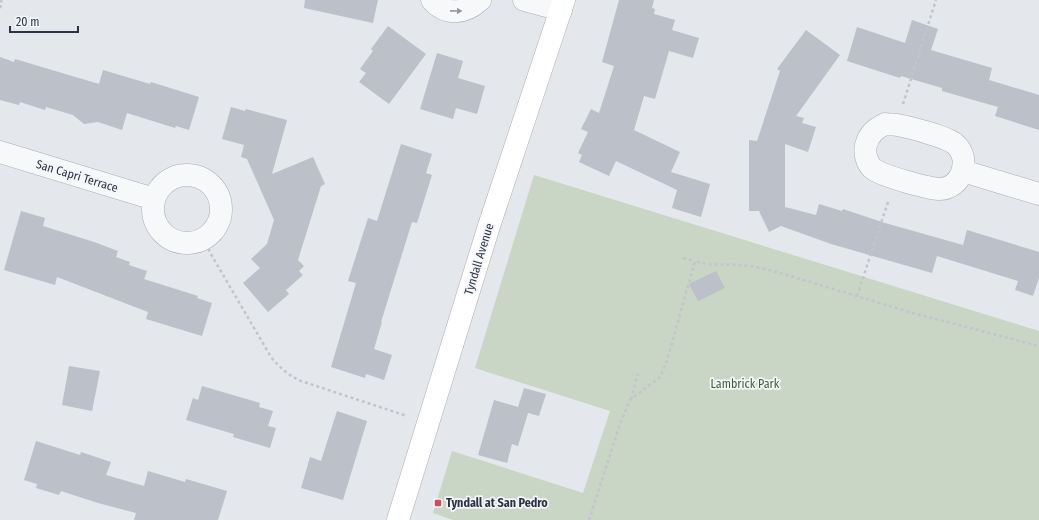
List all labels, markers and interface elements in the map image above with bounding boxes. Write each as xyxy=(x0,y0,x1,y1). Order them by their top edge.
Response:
scale bar xyxy=(10,8,78,34)
one-way arrow xyxy=(450,8,463,14)
text: 20 m xyxy=(16,15,40,29)
street label: San Capri Terrace xyxy=(34,157,120,195)
street label: Tyndall Avenue xyxy=(461,221,497,297)
park label: Lambrick Park xyxy=(711,377,780,391)
place label: Tyndall at San Pedro xyxy=(446,496,548,510)
marker: Tyndall at San Pedro xyxy=(433,498,443,508)

